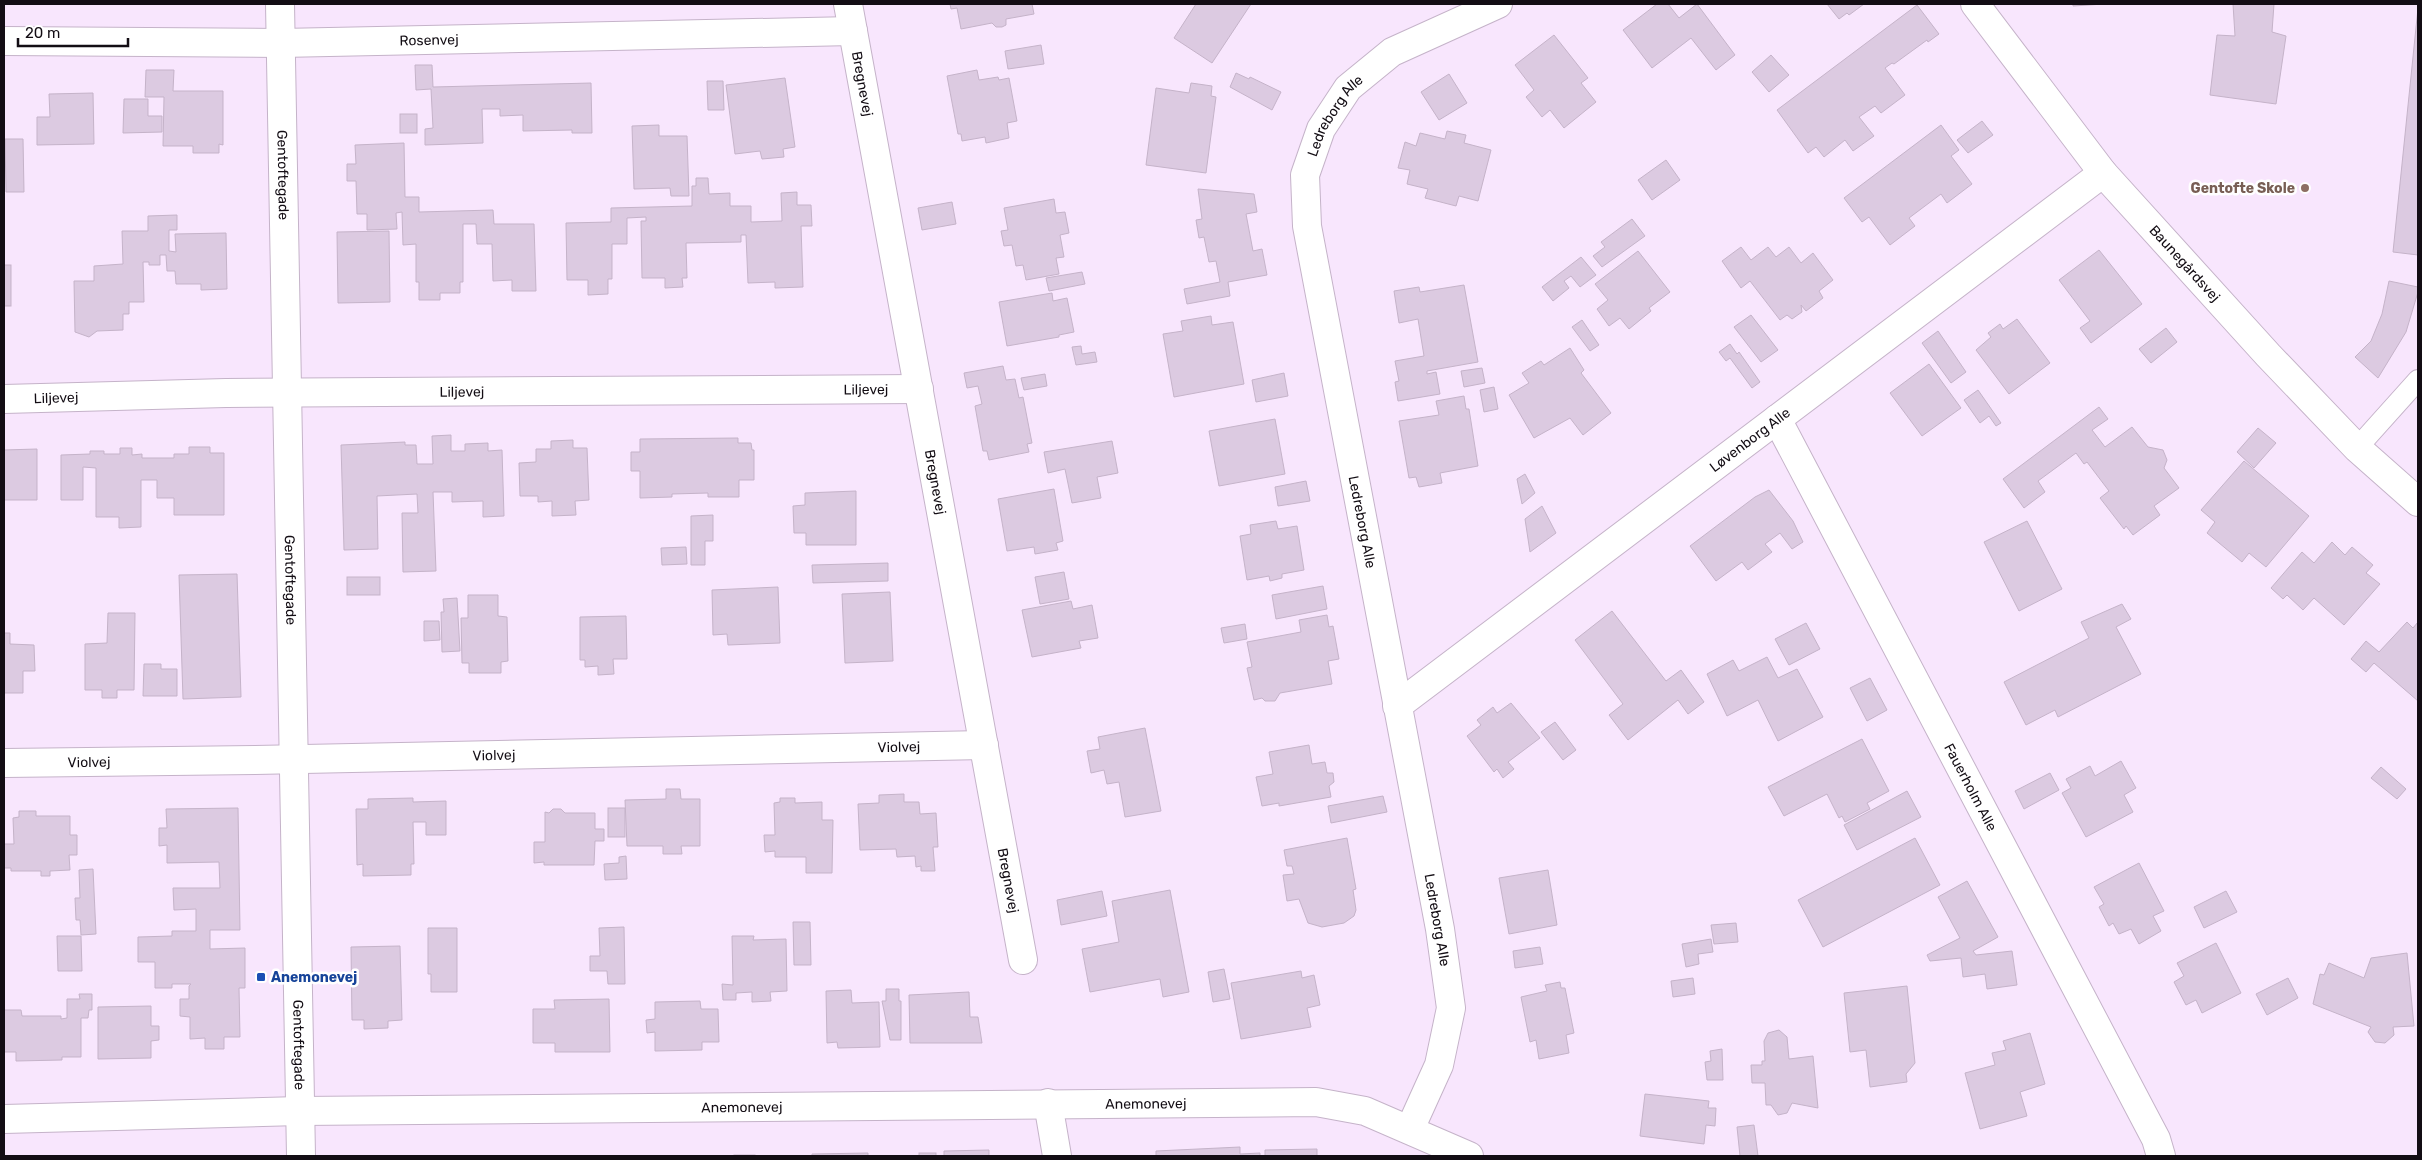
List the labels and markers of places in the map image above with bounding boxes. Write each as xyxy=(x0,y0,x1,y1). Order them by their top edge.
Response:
place label: Gentofte Skole xyxy=(2191,180,2295,197)
marker: Gentofte Skole xyxy=(2299,182,2311,194)
place label: Anemonevej xyxy=(271,969,357,986)
marker: Anemonevej xyxy=(255,971,267,983)

